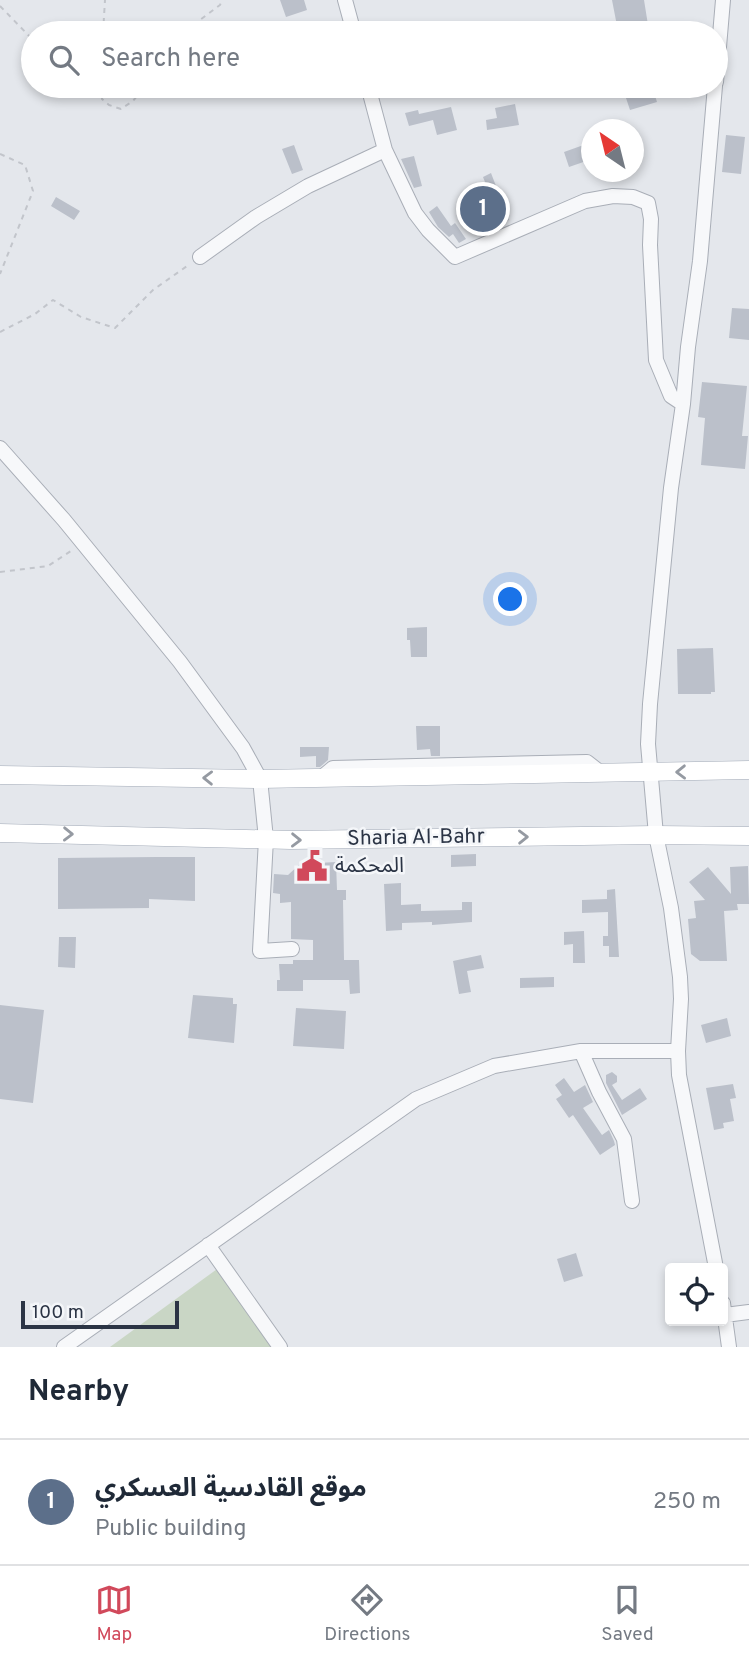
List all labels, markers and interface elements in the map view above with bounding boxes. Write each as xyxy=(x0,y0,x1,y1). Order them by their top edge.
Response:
search box xyxy=(21,21,728,98)
icon: search xyxy=(45,41,83,79)
text: Search here xyxy=(101,43,240,76)
north arrow xyxy=(581,119,644,182)
pin: 1 xyxy=(460,183,506,235)
your location xyxy=(493,582,527,616)
one-way arrow xyxy=(675,764,686,780)
one-way arrow xyxy=(203,770,213,786)
street label: Sharia Al-Bahr xyxy=(347,823,485,853)
one-way arrow xyxy=(63,827,74,842)
one-way arrow xyxy=(518,829,529,845)
one-way arrow xyxy=(291,832,301,848)
public building icon: المحكمة xyxy=(295,849,329,883)
place label: المحكمة xyxy=(335,853,404,880)
map controls xyxy=(665,1263,728,1326)
button: locate xyxy=(665,1263,728,1326)
scale bar xyxy=(21,1298,178,1330)
text: 100 m xyxy=(32,1301,84,1325)
text: Nearby xyxy=(28,1374,129,1411)
text: موقع القادسية العسكري xyxy=(95,1473,367,1506)
text: 1 xyxy=(46,1488,56,1517)
text: 250 m xyxy=(653,1488,721,1517)
text: Public building xyxy=(95,1515,247,1544)
tab: Map xyxy=(95,1581,133,1647)
tab: Directions xyxy=(324,1581,411,1647)
tab: Saved xyxy=(601,1581,654,1647)

